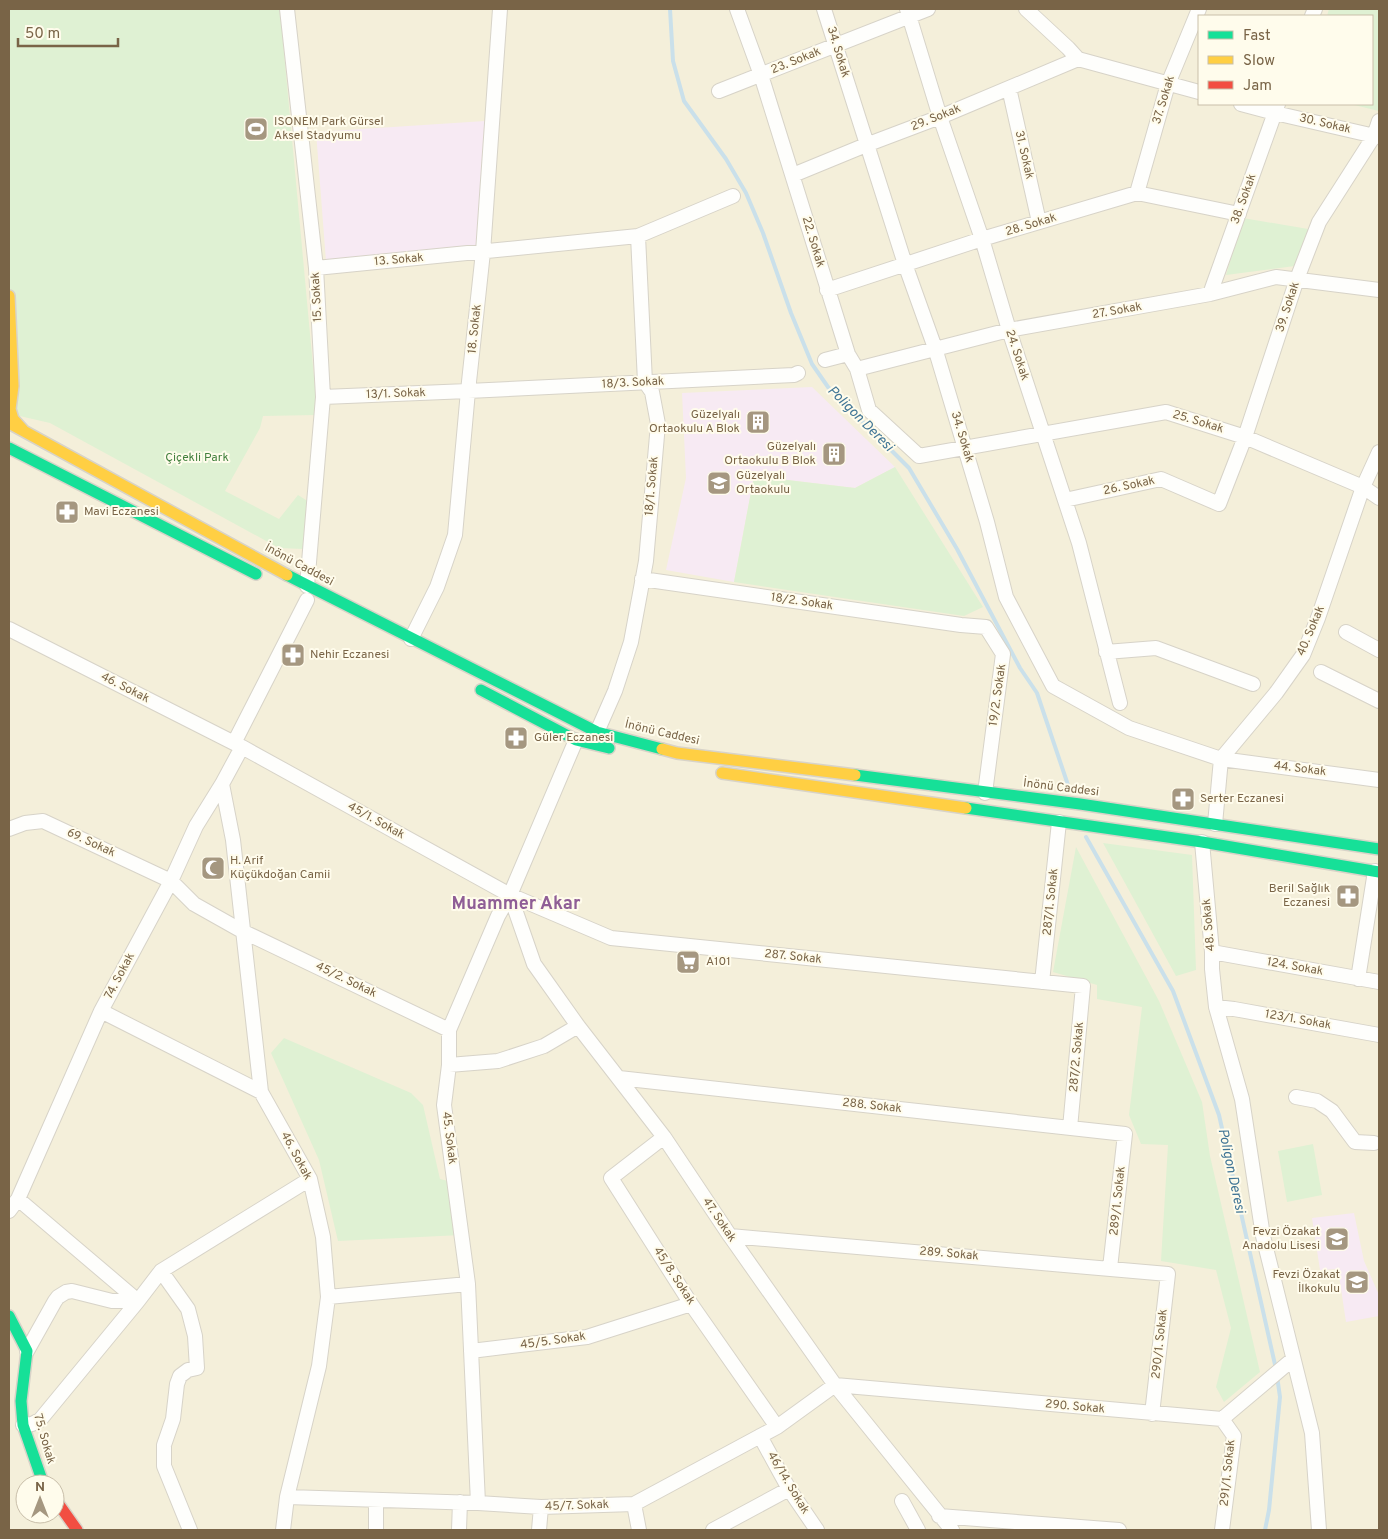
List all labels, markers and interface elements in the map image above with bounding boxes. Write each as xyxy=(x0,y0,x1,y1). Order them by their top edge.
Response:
scale bar xyxy=(18,15,118,47)
legend xyxy=(1198,15,1373,105)
text: 50 m xyxy=(25,25,60,44)
street label: 34. Sokak xyxy=(823,25,853,79)
text: Fast xyxy=(1243,27,1271,46)
street label: 23. Sokak xyxy=(769,44,823,78)
text: Slow xyxy=(1243,52,1275,71)
street label: 37. Sokak xyxy=(1149,74,1179,126)
text: Jam xyxy=(1243,77,1272,96)
street label: 29. Sokak xyxy=(909,101,963,135)
street label: 30. Sokak xyxy=(1297,110,1353,138)
place label: ISONEM Park Gürsel Aksel Stadyumu xyxy=(274,114,384,144)
sports icon: ISONEM Park Gürsel Aksel Stadyumu xyxy=(243,116,269,142)
street label: 31. Sokak xyxy=(1011,129,1037,181)
street label: 38. Sokak xyxy=(1228,172,1260,226)
street label: 28. Sokak xyxy=(1004,210,1058,240)
street label: 22. Sokak xyxy=(798,214,828,270)
street label: 13. Sokak xyxy=(374,250,424,270)
street label: 15. Sokak xyxy=(308,272,326,322)
street label: 39. Sokak xyxy=(1272,280,1304,334)
street label: 27. Sokak xyxy=(1091,299,1143,323)
street label: 18. Sokak xyxy=(464,303,486,355)
street label: 24. Sokak xyxy=(1001,328,1033,382)
street label: 18/3. Sokak xyxy=(601,373,665,393)
water label: Poligon Deresi xyxy=(823,382,898,457)
street label: 13/1. Sokak xyxy=(366,385,426,403)
place label: Güzelyalı Ortaokulu A Blok xyxy=(649,407,740,437)
street label: 25. Sokak xyxy=(1170,407,1226,437)
building icon: Güzelyalı Ortaokulu A Blok xyxy=(745,409,771,435)
street label: 34. Sokak xyxy=(947,410,977,464)
place label: Güzelyalı Ortaokulu B Blok xyxy=(724,439,816,469)
building icon: Güzelyalı Ortaokulu B Blok xyxy=(821,441,847,467)
park label: Çiçekli Park xyxy=(165,450,229,466)
street label: 18/1. Sokak xyxy=(641,456,663,516)
place label: Güzelyalı Ortaokulu xyxy=(736,468,790,498)
school or university icon: Güzelyalı Ortaokulu xyxy=(706,470,732,496)
street label: 26. Sokak xyxy=(1102,473,1156,499)
pharmacy icon: Mavi Eczanesi xyxy=(54,499,80,525)
place label: Mavi Eczanesi xyxy=(84,504,159,520)
street label: İnönü Caddesi xyxy=(262,540,336,590)
street label: 18/2. Sokak xyxy=(770,590,834,614)
street label: 40. Sokak xyxy=(1293,603,1329,659)
pharmacy icon: Nehir Eczanesi xyxy=(280,642,306,668)
place label: Nehir Eczanesi xyxy=(310,647,389,663)
street label: 19/2. Sokak xyxy=(986,663,1010,727)
street label: 46. Sokak xyxy=(98,669,152,707)
street label: İnönü Caddesi xyxy=(623,717,701,749)
pharmacy icon: Güler Eczanesi xyxy=(503,725,529,751)
place label: Güler Eczanesi xyxy=(534,730,613,746)
street label: 44. Sokak xyxy=(1273,758,1327,780)
street label: İnönü Caddesi xyxy=(1022,775,1100,801)
pharmacy icon: Serter Eczanesi xyxy=(1170,786,1196,812)
place label: Serter Eczanesi xyxy=(1200,791,1284,807)
street label: 45/1. Sokak xyxy=(345,799,407,843)
street label: 69. Sokak xyxy=(64,825,118,861)
place label: H. Arif Küçükdoğan Camii xyxy=(230,853,330,883)
mosque icon: H. Arif Küçükdoğan Camii xyxy=(200,855,226,881)
street label: 287/1. Sokak xyxy=(1040,867,1062,937)
place label: Beril Sağlık Eczanesi xyxy=(1269,881,1330,911)
pharmacy icon: Beril Sağlık Eczanesi xyxy=(1335,883,1361,909)
district label: Muammer Akar xyxy=(452,893,581,916)
street label: 48. Sokak xyxy=(1199,898,1219,952)
street label: 287. Sokak xyxy=(764,946,822,968)
supermarket icon: A101 xyxy=(675,949,701,975)
street label: 74. Sokak xyxy=(101,950,139,1002)
place label: A101 xyxy=(706,954,731,970)
street label: 124. Sokak xyxy=(1266,954,1324,980)
street label: 45/2. Sokak xyxy=(313,958,379,1002)
street label: 123/1. Sokak xyxy=(1264,1006,1332,1034)
street label: 287/2. Sokak xyxy=(1066,1021,1088,1093)
street label: 288. Sokak xyxy=(841,1095,903,1117)
street label: 45. Sokak xyxy=(438,1111,460,1165)
water label: Poligon Deresi xyxy=(1214,1127,1249,1217)
street label: 46. Sokak xyxy=(277,1129,315,1183)
street label: 289/1. Sokak xyxy=(1106,1165,1130,1237)
street label: 47. Sokak xyxy=(698,1195,740,1245)
place label: Fevzi Özakat Anadolu Lisesi xyxy=(1242,1224,1320,1254)
school or university icon: Fevzi Özakat Anadolu Lisesi xyxy=(1324,1226,1350,1252)
street label: 289. Sokak xyxy=(919,1243,979,1265)
street label: 45/8. Sokak xyxy=(649,1244,699,1308)
place label: Fevzi Özakat İlkokulu xyxy=(1272,1267,1340,1297)
school or university icon: Fevzi Özakat İlkokulu xyxy=(1344,1269,1370,1295)
street label: 290/1. Sokak xyxy=(1148,1308,1172,1380)
street label: 45/5. Sokak xyxy=(519,1328,587,1354)
street label: 290. Sokak xyxy=(1044,1396,1106,1418)
street label: 75. Sokak xyxy=(29,1412,59,1466)
street label: 291/1. Sokak xyxy=(1217,1439,1239,1507)
street label: 46/14. Sokak xyxy=(763,1449,813,1517)
north arrow xyxy=(15,1474,65,1524)
text: N xyxy=(35,1479,45,1496)
street label: 45/7. Sokak xyxy=(545,1497,609,1515)

